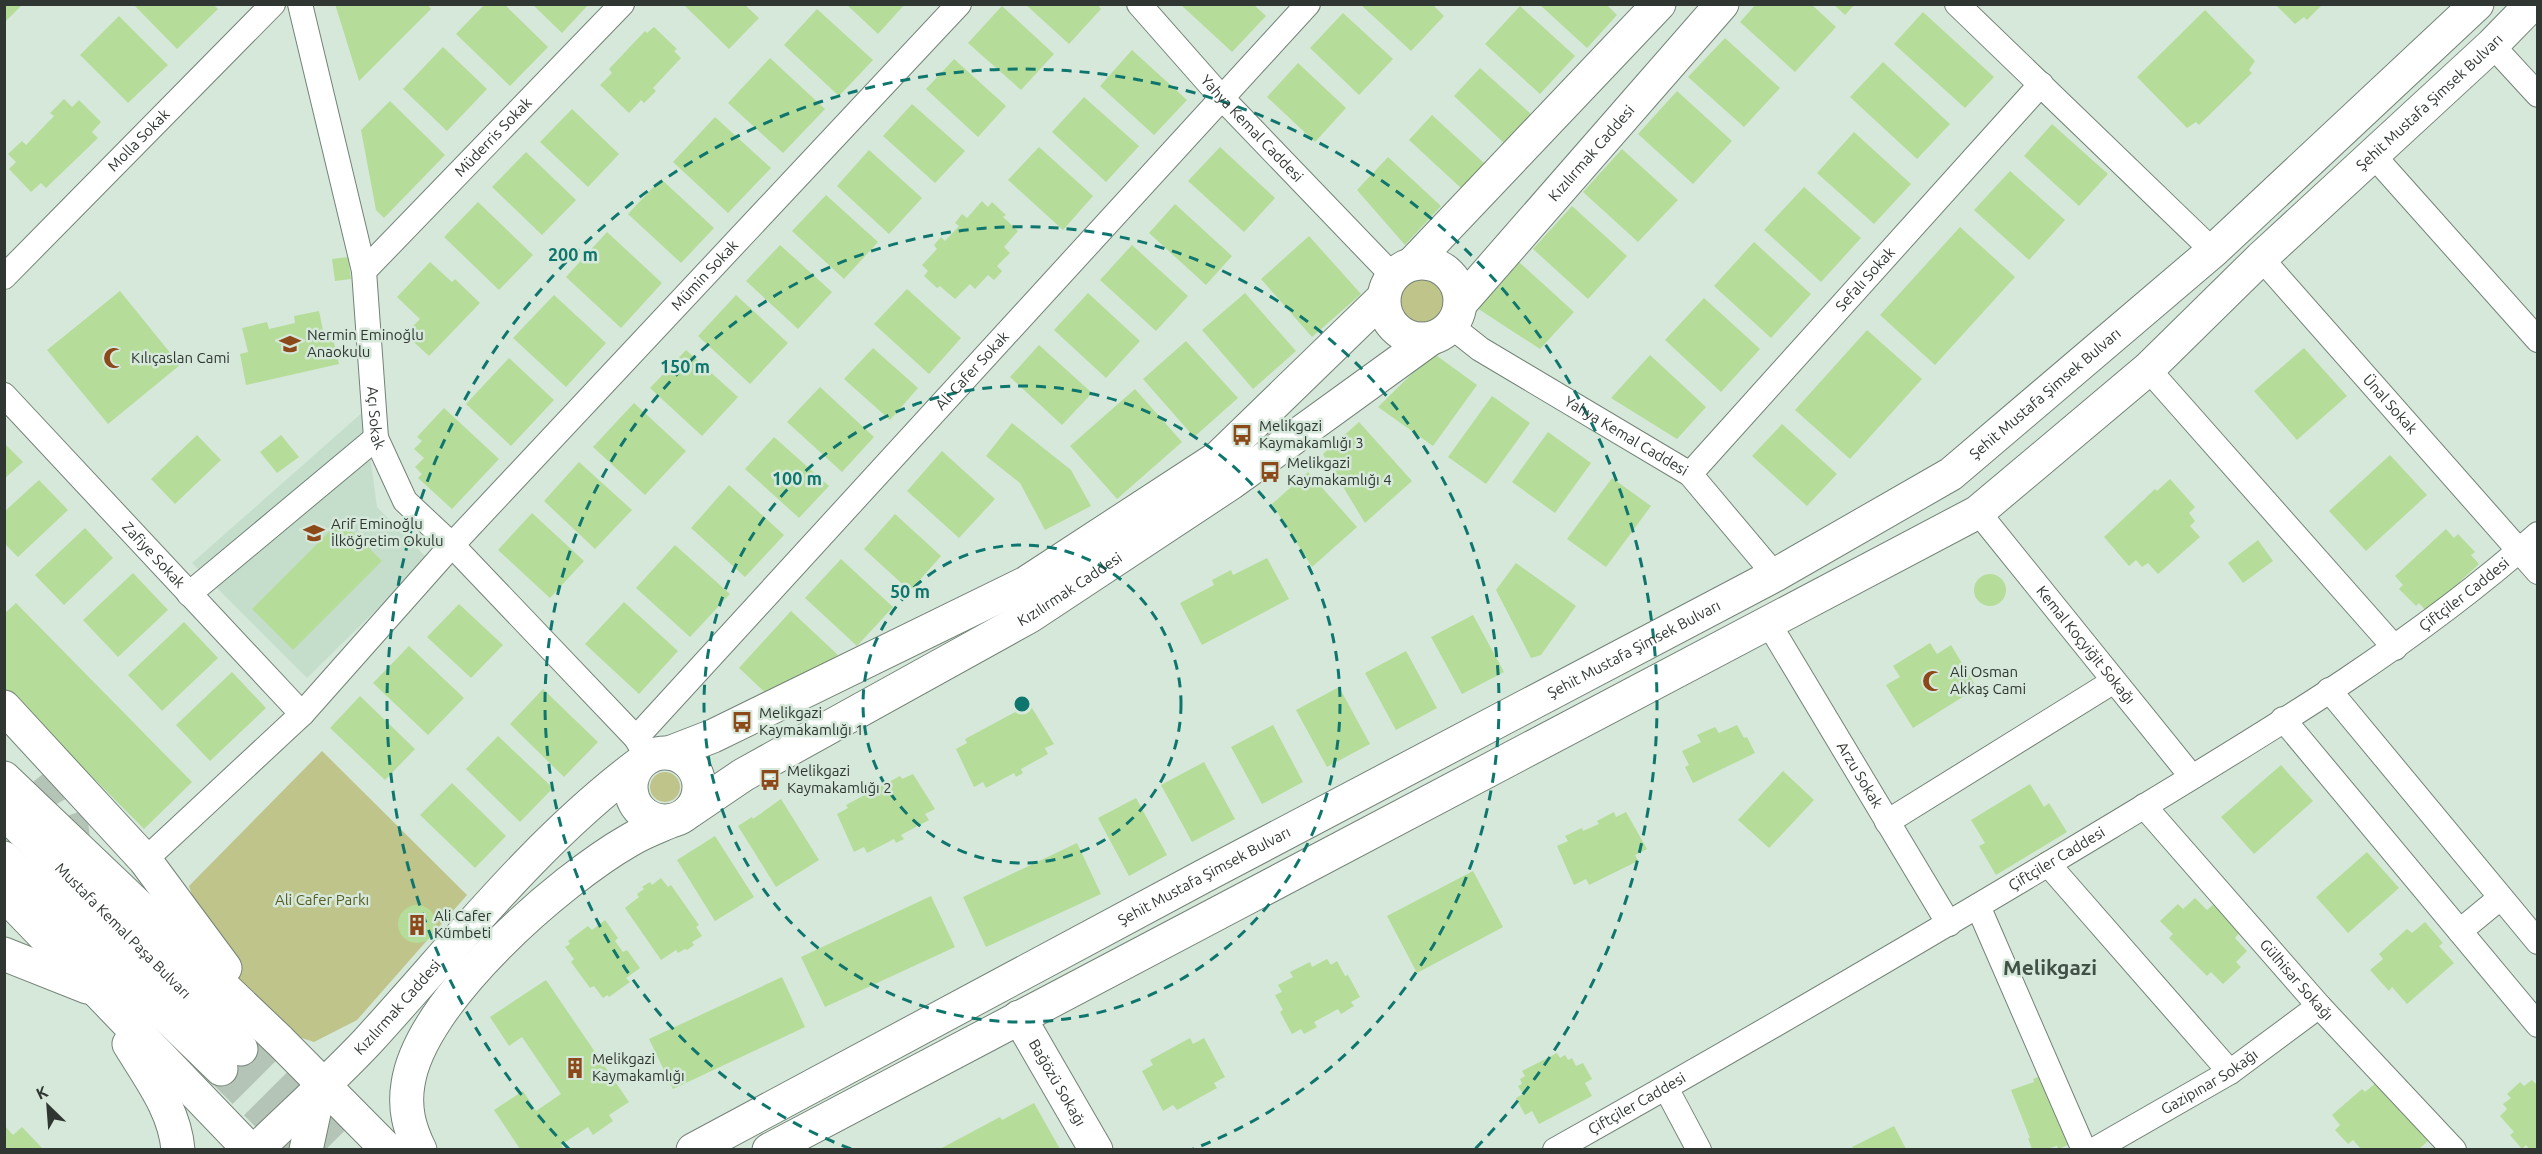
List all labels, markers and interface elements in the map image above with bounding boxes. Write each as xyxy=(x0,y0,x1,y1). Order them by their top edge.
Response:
street label: Şehit Mustafa Şimsek Bulvarı xyxy=(2353,30,2506,174)
street label: Yahya Kemal Caddesi xyxy=(1198,71,1307,185)
street label: Müderris Sokak xyxy=(451,94,535,180)
street label: Kızılırmak Caddesi xyxy=(1545,102,1638,204)
street label: Molla Sokak xyxy=(104,105,173,174)
street label: Mümin Sokak xyxy=(668,236,742,314)
street label: Sefalı Sokak xyxy=(1832,243,1898,314)
text: 200 m xyxy=(548,244,598,264)
street label: Şehit Mustafa Şimsek Bulvarı xyxy=(1966,324,2124,462)
place label: Nermin Eminoğlu Anaokulu xyxy=(307,326,424,360)
street label: Ali Cafer Sokak xyxy=(932,327,1012,413)
school or university icon: Nermin Eminoğlu Anaokulu xyxy=(278,332,302,356)
mosque icon: Kılıçaslan Cami xyxy=(102,346,126,370)
place label: Kılıçaslan Cami xyxy=(131,349,230,366)
text: 150 m xyxy=(660,356,710,376)
street label: Ünal Sokak xyxy=(2360,371,2421,437)
street label: Açı Sokak xyxy=(364,386,389,452)
street label: Yahya Kemal Caddesi xyxy=(1561,392,1691,479)
place label: Melikgazi Kaymakamlığı 3 xyxy=(1259,417,1364,451)
bus stop icon: Melikgazi Kaymakamlığı 3 xyxy=(1230,423,1254,447)
place label: Melikgazi Kaymakamlığı 4 xyxy=(1287,454,1392,488)
bus stop icon: Melikgazi Kaymakamlığı 4 xyxy=(1258,460,1282,484)
text: 100 m xyxy=(772,468,822,488)
place label: Arif Eminoğlu İlköğretim Okulu xyxy=(331,515,444,549)
street label: Zafiye Sokak xyxy=(119,518,189,592)
school or university icon: Arif Eminoğlu İlköğretim Okulu xyxy=(302,521,326,545)
street label: Kızılırmak Caddesi xyxy=(1014,549,1125,629)
street label: Çiftçiler Caddesi xyxy=(2415,554,2512,634)
text: 50 m xyxy=(890,581,930,601)
street label: Kemal Koçyiğit Sokağı xyxy=(2033,582,2139,707)
street label: Şehit Mustafa Şimsek Bulvarı xyxy=(1544,596,1723,701)
place label: Ali Osman Akkaş Cami xyxy=(1950,663,2026,697)
mosque icon: Ali Osman Akkaş Cami xyxy=(1921,669,1945,693)
centre of rings xyxy=(1012,694,1032,714)
place label: Melikgazi Kaymakamlığı 1 xyxy=(759,704,864,738)
bus stop icon: Melikgazi Kaymakamlığı 1 xyxy=(730,710,754,734)
street label: Arzu Sokak xyxy=(1834,739,1886,811)
place label: Melikgazi Kaymakamlığı 2 xyxy=(787,762,892,796)
bus stop icon: Melikgazi Kaymakamlığı 2 xyxy=(758,768,782,792)
street label: Şehit Mustafa Şimsek Bulvarı xyxy=(1115,823,1293,929)
street label: Çiftçiler Caddesi xyxy=(2005,823,2108,894)
street label: Mustafa Kemal Paşa Bulvarı xyxy=(52,859,194,1002)
park label: Ali Cafer Parkı xyxy=(275,891,369,908)
place label: Ali Cafer Kümbeti xyxy=(434,907,492,941)
building icon: Ali Cafer Kümbeti xyxy=(405,913,429,937)
street label: Gülhisar Sokağı xyxy=(2256,935,2337,1023)
district label: Melikgazi xyxy=(2003,955,2097,979)
street label: Kızılırmak Caddesi xyxy=(350,956,444,1058)
street label: Bağözü Sokağı xyxy=(1026,1036,1089,1129)
street label: Gazipınar Sokağı xyxy=(2158,1045,2261,1118)
place label: Melikgazi Kaymakamlığı xyxy=(592,1050,685,1084)
building icon: Melikgazi Kaymakamlığı xyxy=(563,1056,587,1080)
street label: Çiftçiler Caddesi xyxy=(1585,1069,1688,1138)
north arrow xyxy=(18,1076,78,1136)
text: K xyxy=(33,1082,51,1103)

